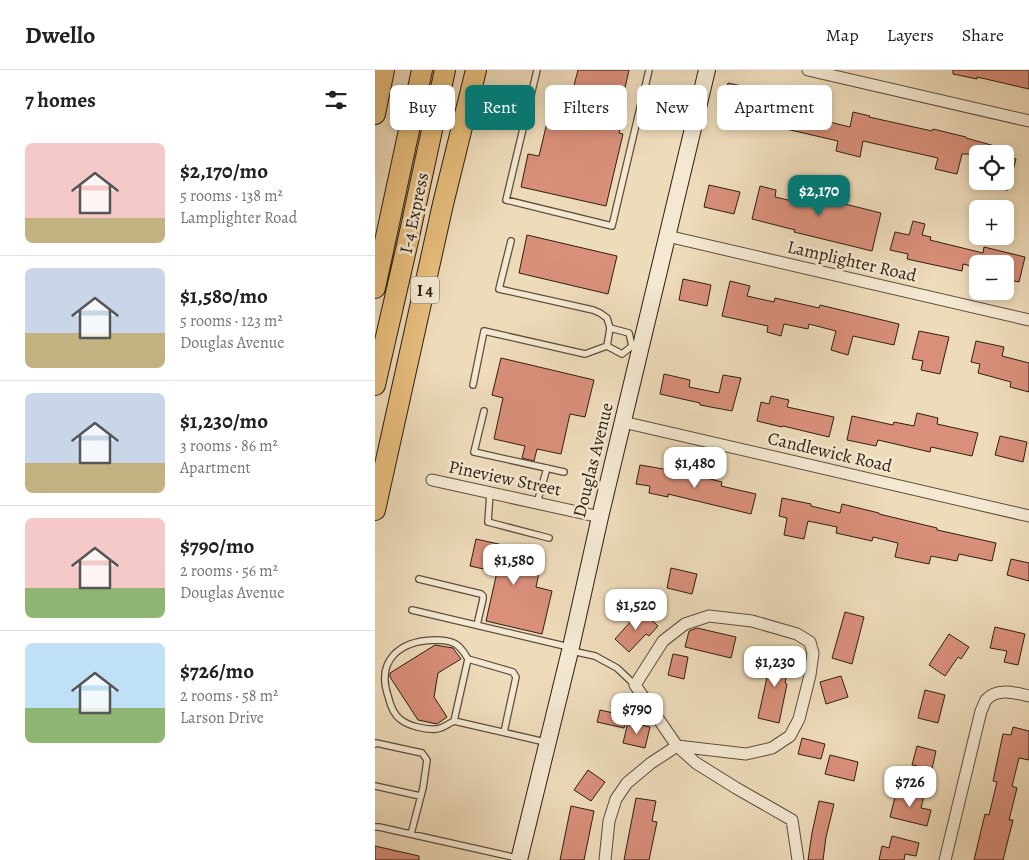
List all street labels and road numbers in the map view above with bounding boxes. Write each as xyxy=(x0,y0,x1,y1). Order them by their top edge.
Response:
street label: I-4 Express xyxy=(394,170,434,256)
street label: Lamplighter Road xyxy=(785,234,919,288)
road number: I 4 xyxy=(411,276,439,304)
street label: Douglas Avenue xyxy=(567,400,619,520)
street label: Candlewick Road xyxy=(765,426,895,478)
street label: Pineview Street xyxy=(447,454,564,502)

